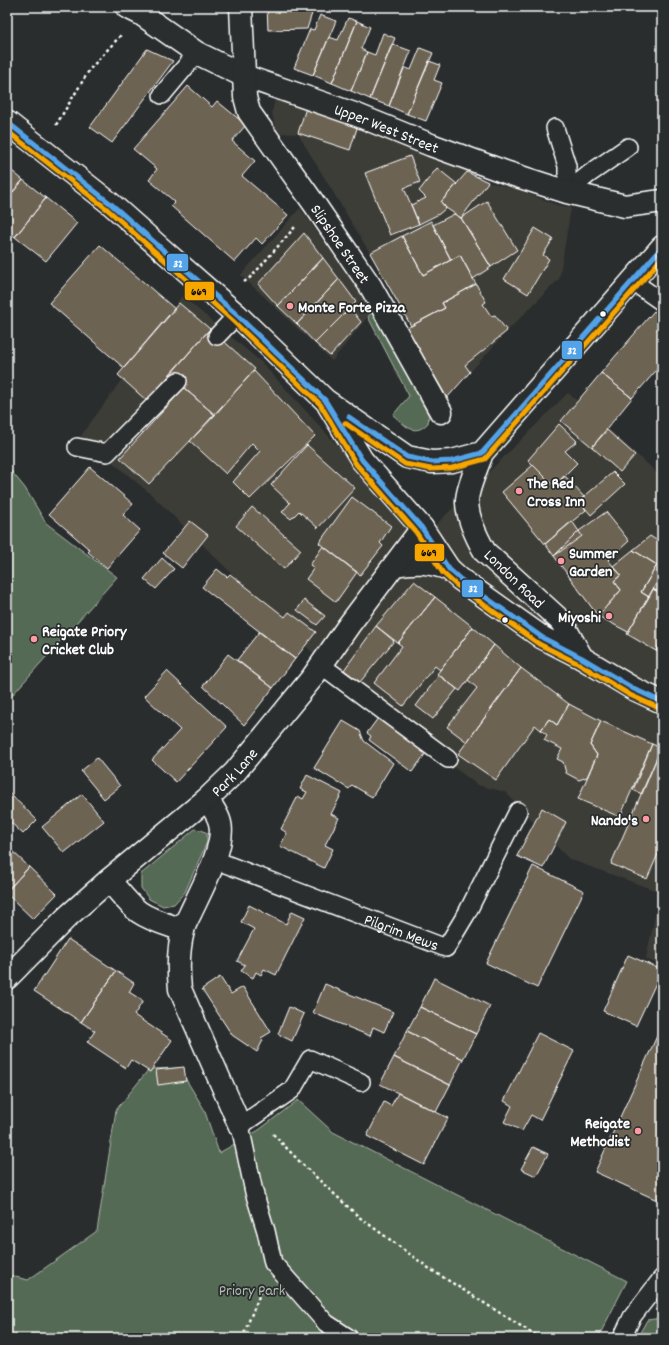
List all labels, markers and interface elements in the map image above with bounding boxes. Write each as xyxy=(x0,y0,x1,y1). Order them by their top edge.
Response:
street label: Upper West Street xyxy=(331,99,441,161)
street label: Slipshoe Street xyxy=(304,200,375,289)
line badge: 32 xyxy=(166,253,189,272)
text: 32 xyxy=(173,257,183,273)
line badge: 669 xyxy=(184,281,215,301)
text: 669 xyxy=(191,285,207,301)
place label: Monte Forte Pizza xyxy=(298,297,407,320)
marker: Monte Forte Pizza xyxy=(285,301,295,311)
unlabelled marker xyxy=(598,309,608,319)
line badge: 32 xyxy=(561,340,583,360)
text: 32 xyxy=(567,344,577,360)
place label: The Red Cross Inn xyxy=(527,473,585,514)
marker: The Red Cross Inn xyxy=(514,486,524,496)
line badge: 669 xyxy=(414,543,445,562)
place label: Summer Garden xyxy=(569,543,619,584)
street label: London Road xyxy=(478,545,549,615)
text: 669 xyxy=(421,546,437,562)
marker: Summer Garden xyxy=(556,556,566,566)
line badge: 32 xyxy=(461,579,484,598)
text: 32 xyxy=(468,582,478,598)
place label: Miyoshi xyxy=(558,607,601,630)
marker: Miyoshi xyxy=(604,611,614,621)
unlabelled marker xyxy=(500,615,510,625)
place label: Reigate Priory Cricket Club xyxy=(42,621,128,662)
marker: Reigate Priory Cricket Club xyxy=(29,634,39,644)
street label: Park Lane xyxy=(207,744,264,803)
place label: Nando's xyxy=(591,810,638,833)
marker: Nando's xyxy=(641,814,651,824)
street label: Pilgrim Mews xyxy=(360,909,442,958)
place label: Reigate Methodist xyxy=(570,1113,630,1154)
marker: Reigate Methodist xyxy=(633,1126,643,1136)
park label: Priory Park xyxy=(219,1280,285,1303)

